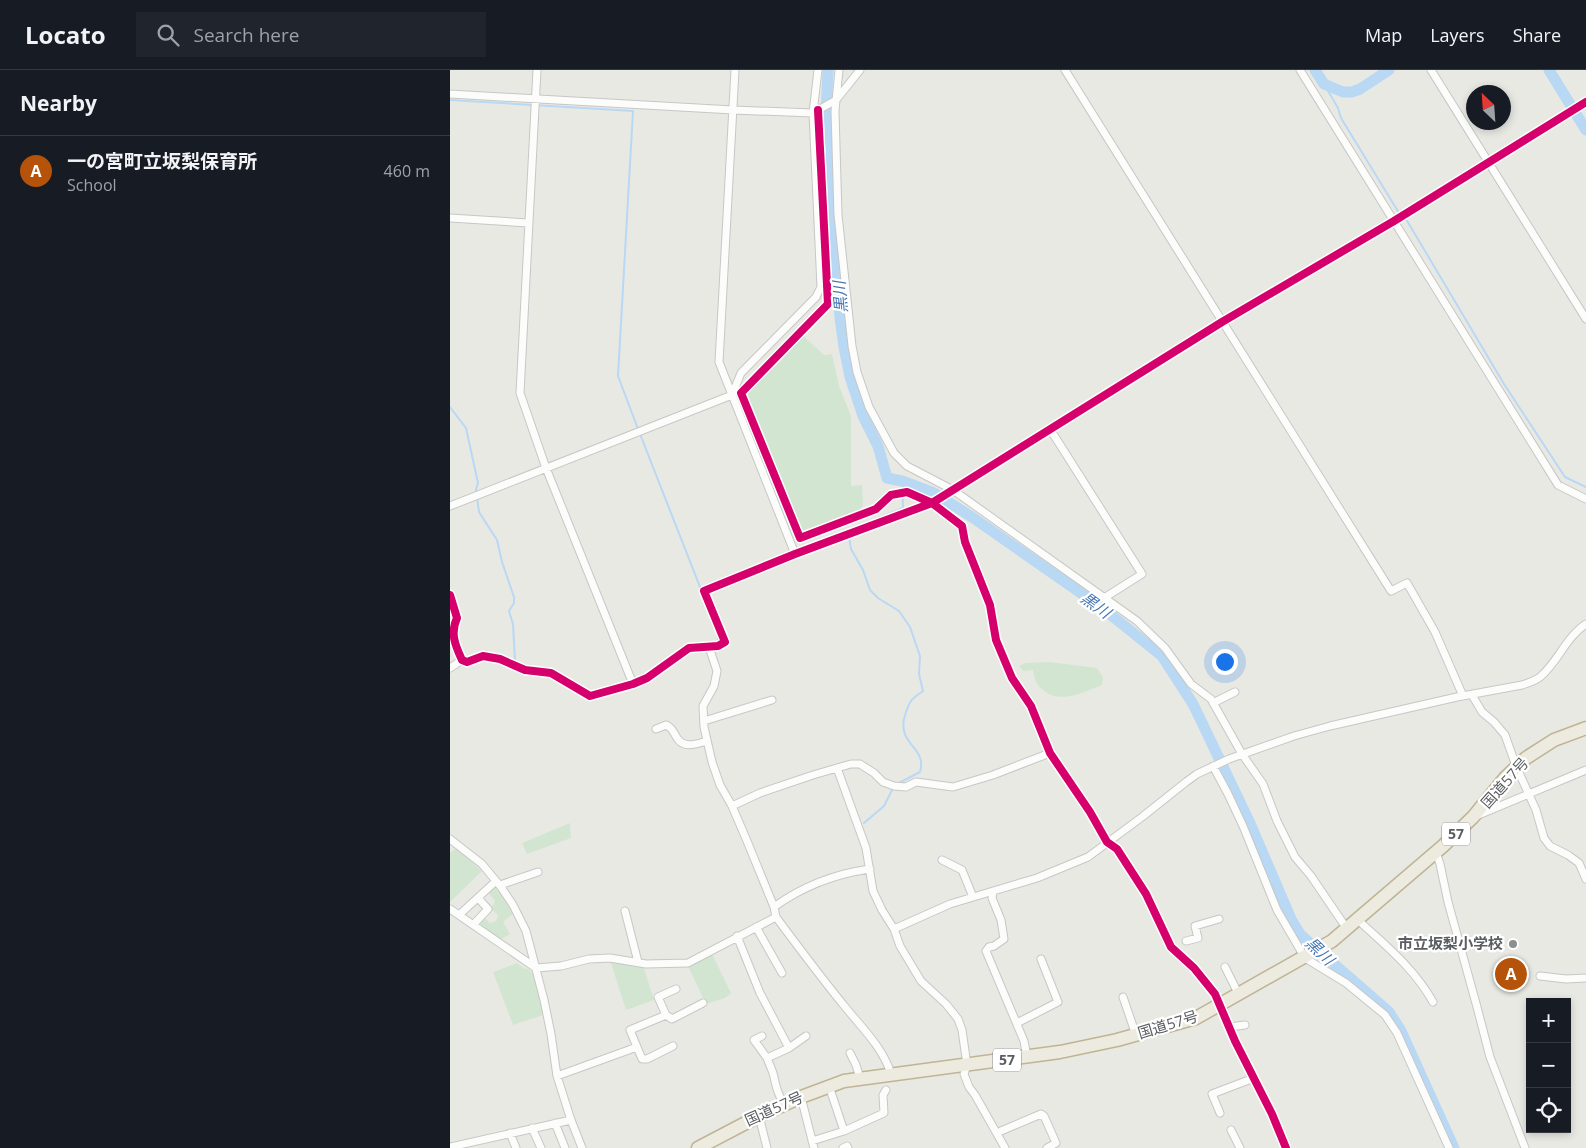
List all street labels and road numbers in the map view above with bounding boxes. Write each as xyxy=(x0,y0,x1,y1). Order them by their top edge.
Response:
street label: 国道57号 xyxy=(1476,753,1532,812)
road number: 57 xyxy=(1442,822,1470,846)
street label: 国道57号 xyxy=(1135,1005,1200,1043)
road number: 57 xyxy=(993,1048,1021,1072)
street label: 国道57号 xyxy=(741,1086,806,1130)

